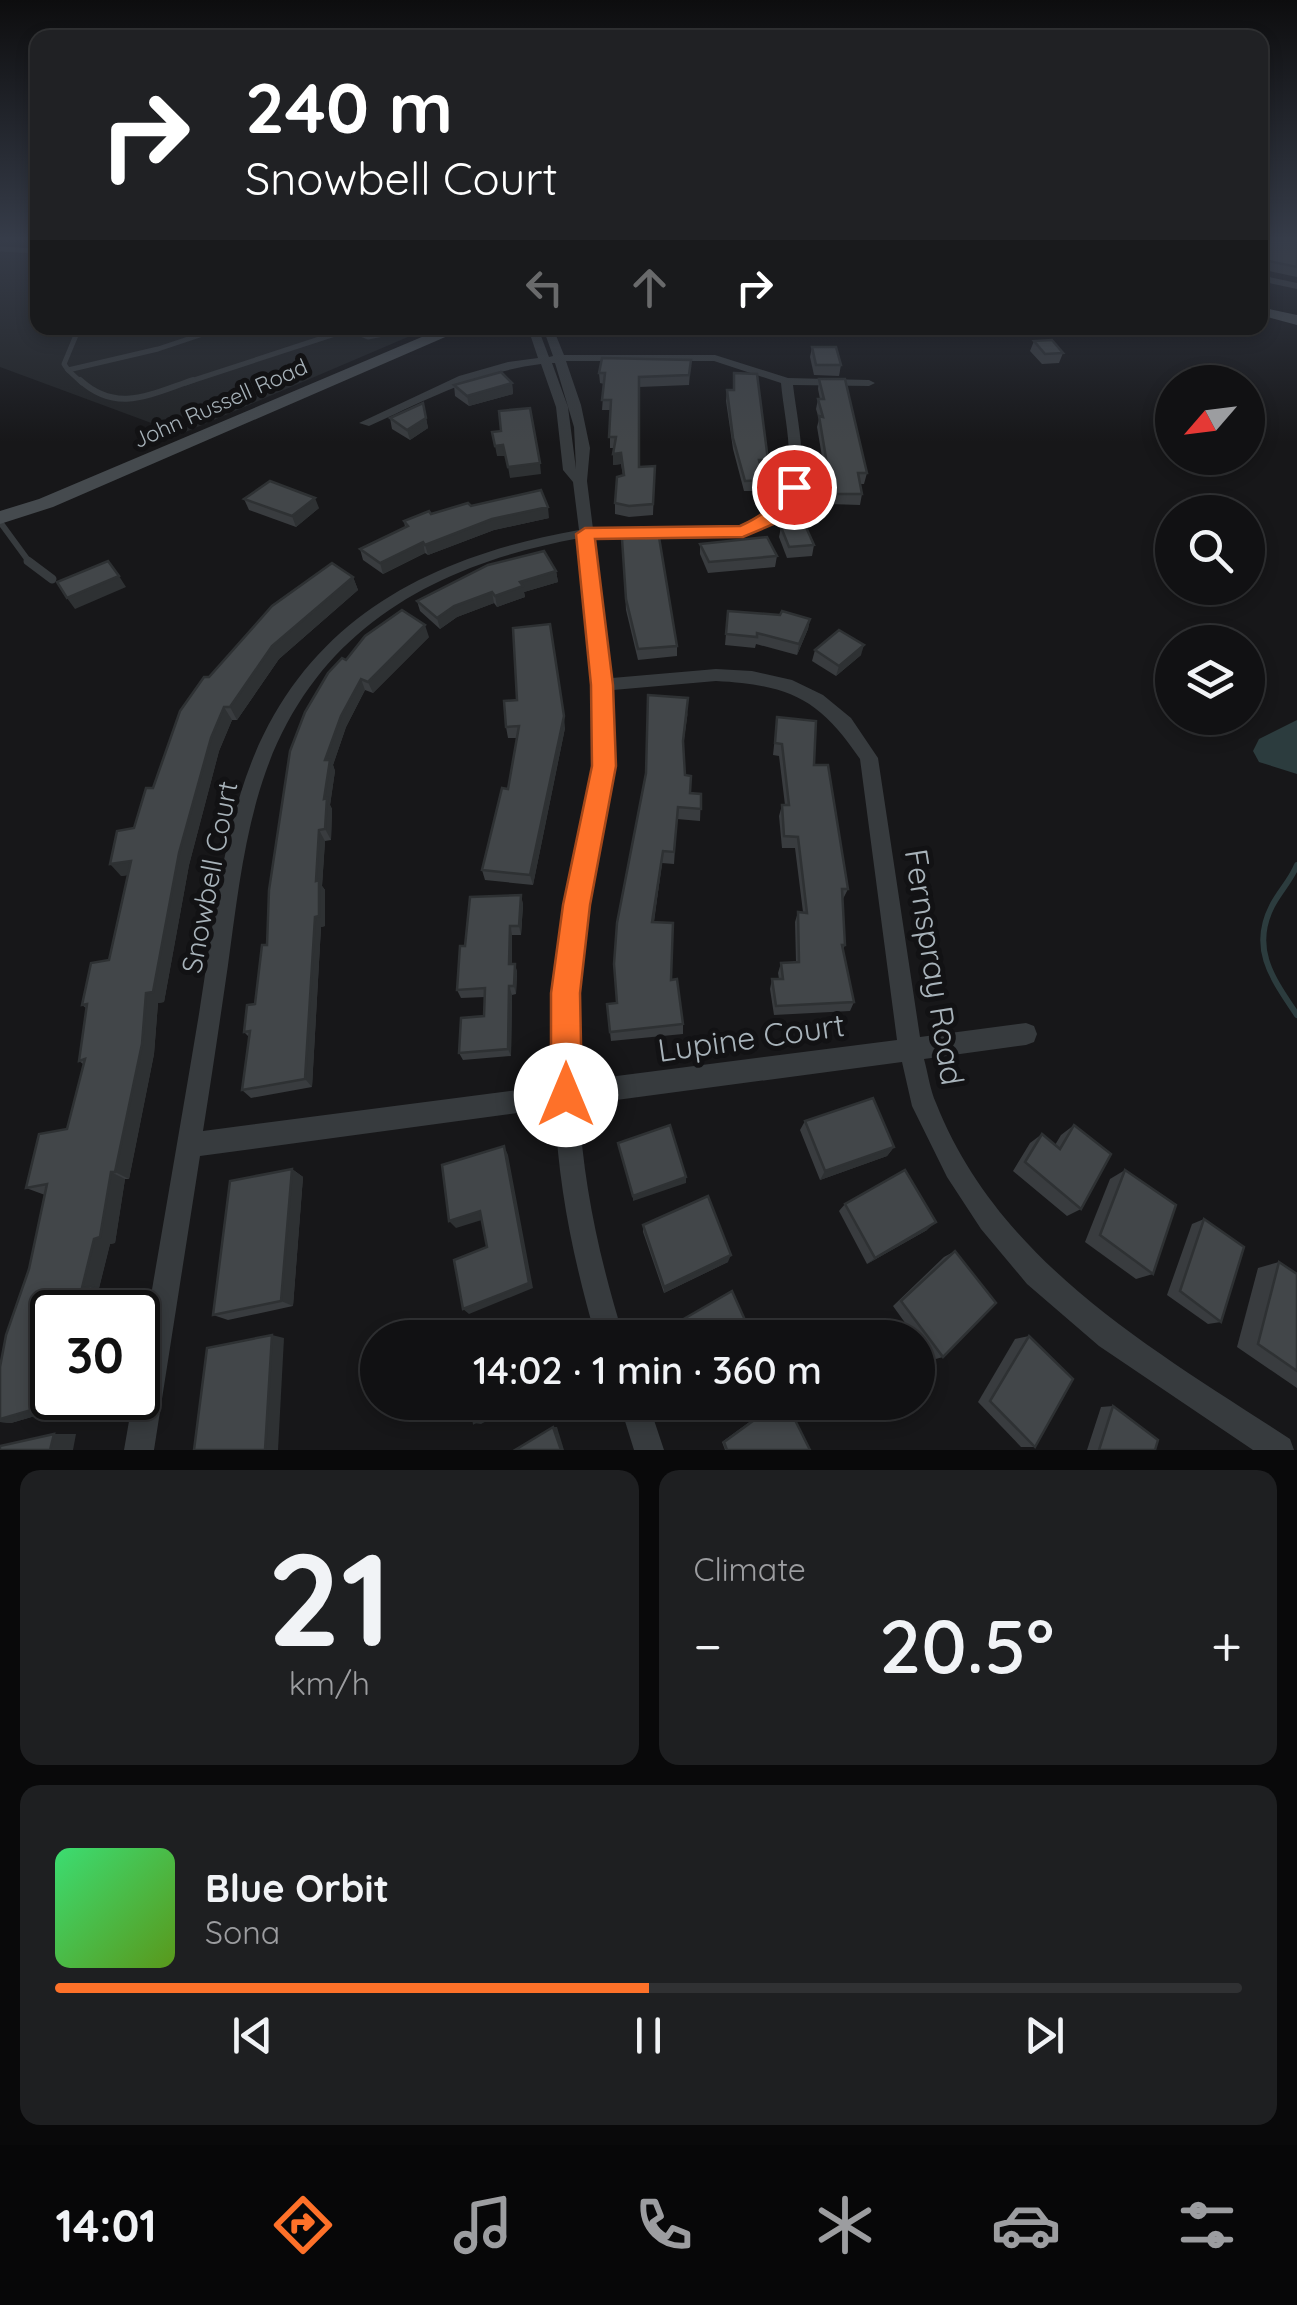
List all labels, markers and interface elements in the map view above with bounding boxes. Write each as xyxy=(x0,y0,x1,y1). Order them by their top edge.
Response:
text: 240 m xyxy=(245,63,453,151)
icon: right xyxy=(80,70,210,200)
text: Snowbell Court xyxy=(245,150,558,206)
icon: left xyxy=(517,260,572,315)
icon: ahead xyxy=(622,260,677,315)
icon: right xyxy=(727,260,782,315)
street label: John Russell Road xyxy=(128,352,312,454)
north arrow xyxy=(1155,365,1265,475)
map controls xyxy=(1155,365,1265,735)
pin xyxy=(752,445,837,530)
icon: arrive xyxy=(767,460,822,515)
button: search xyxy=(1155,495,1265,605)
button: layers xyxy=(1155,625,1265,735)
street label: Snowbell Court xyxy=(173,778,245,976)
street label: Fernspray Road xyxy=(897,846,973,1088)
street label: Lupine Court xyxy=(655,1004,847,1070)
position arrow xyxy=(514,1043,618,1147)
speed limit sign: 30 xyxy=(30,1290,160,1420)
text: 14:02 · 1 min · 360 m xyxy=(473,1346,822,1394)
text: 21 xyxy=(267,1516,392,1679)
text: Climate xyxy=(694,1549,806,1589)
text: 20.5° xyxy=(879,1598,1054,1692)
text: − xyxy=(694,1611,722,1680)
text: + xyxy=(1211,1611,1242,1680)
text: km/h xyxy=(289,1663,370,1703)
text: Blue Orbit xyxy=(205,1864,389,1912)
text: Sona xyxy=(205,1912,280,1952)
icon: previous xyxy=(225,2008,280,2063)
icon: pause xyxy=(621,2008,676,2063)
icon: next xyxy=(1017,2008,1072,2063)
icon: directions xyxy=(268,2190,338,2260)
icon: music xyxy=(448,2190,518,2260)
icon: phone xyxy=(629,2190,699,2260)
icon: climate xyxy=(810,2190,880,2260)
icon: car xyxy=(991,2190,1061,2260)
icon: filters xyxy=(1172,2190,1242,2260)
text: 14:01 xyxy=(55,2197,157,2253)

